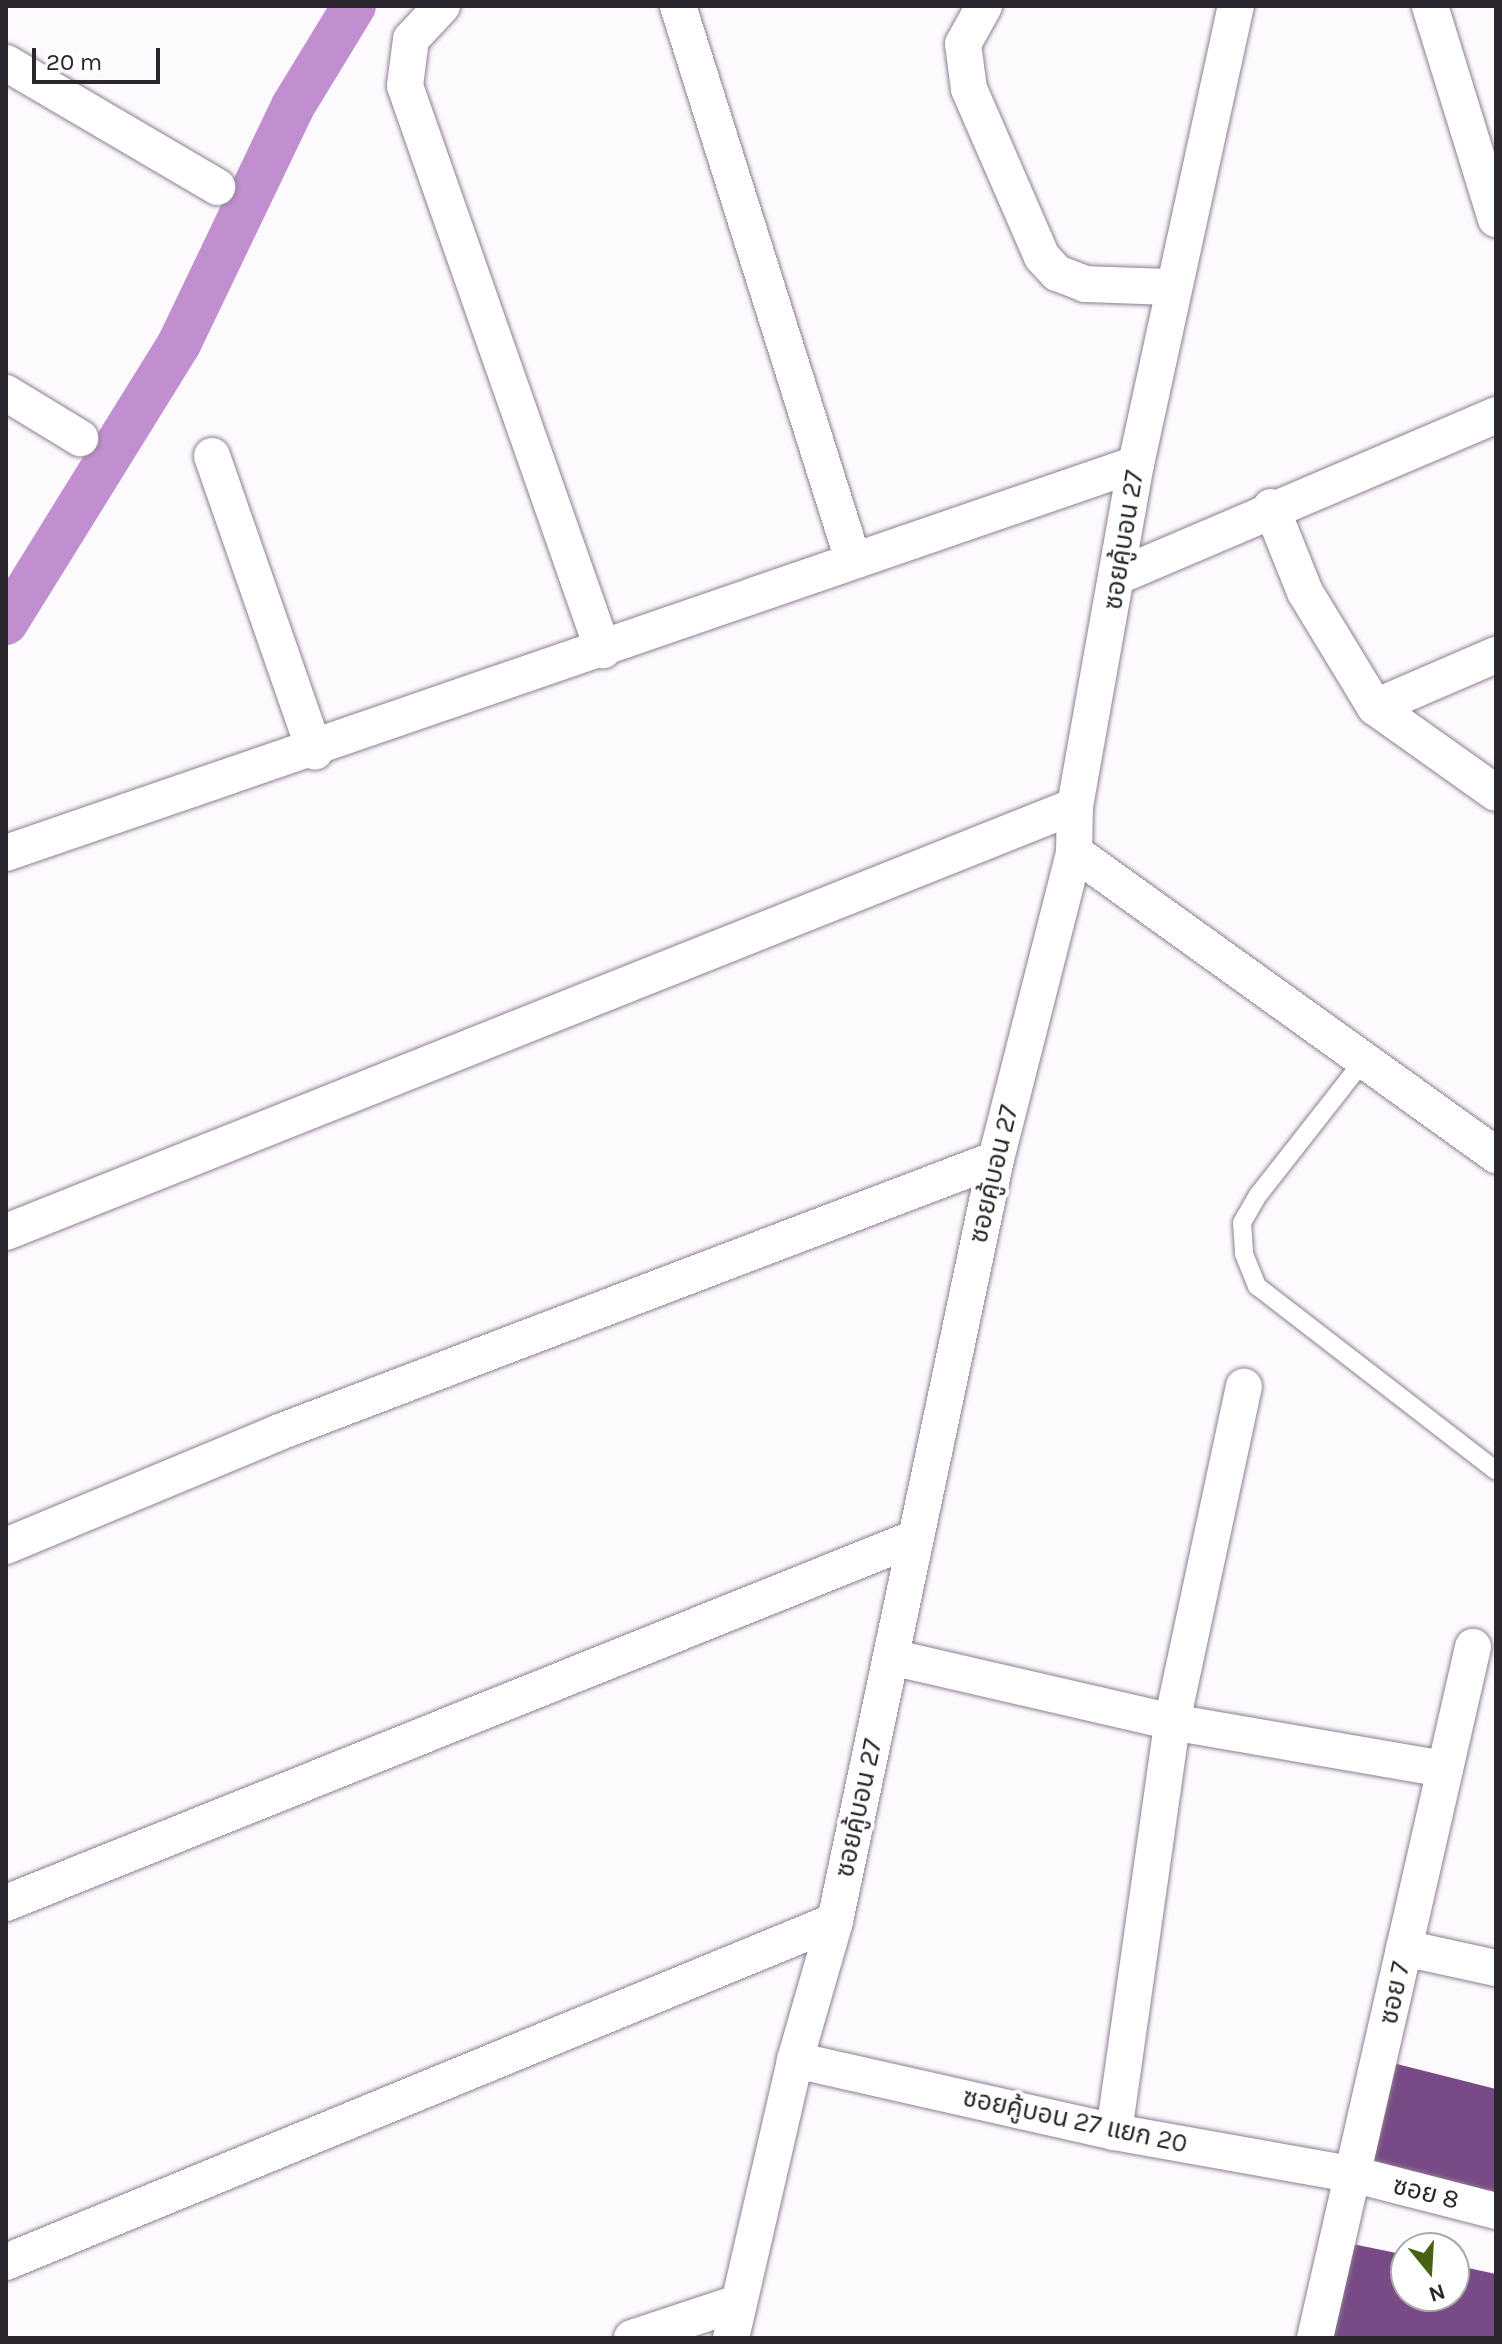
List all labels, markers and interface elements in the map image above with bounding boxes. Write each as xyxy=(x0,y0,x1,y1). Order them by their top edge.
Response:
scale bar xyxy=(36,32,164,82)
text: 20 m xyxy=(46,48,102,76)
street label: ซอยคู้บอน 27 xyxy=(1098,468,1150,612)
street label: ซอยคู้บอน 27 xyxy=(963,1102,1025,1246)
street label: ซอยคู้บอน 27 xyxy=(829,1736,889,1880)
street label: ซอย 7 xyxy=(1373,1959,1417,2027)
street label: ซอยคู้บอน 27 แยก 20 xyxy=(960,2082,1190,2160)
street label: ซอย 8 xyxy=(1390,2170,1462,2216)
north arrow xyxy=(1390,2232,1470,2312)
text: N xyxy=(1425,2278,1448,2308)

